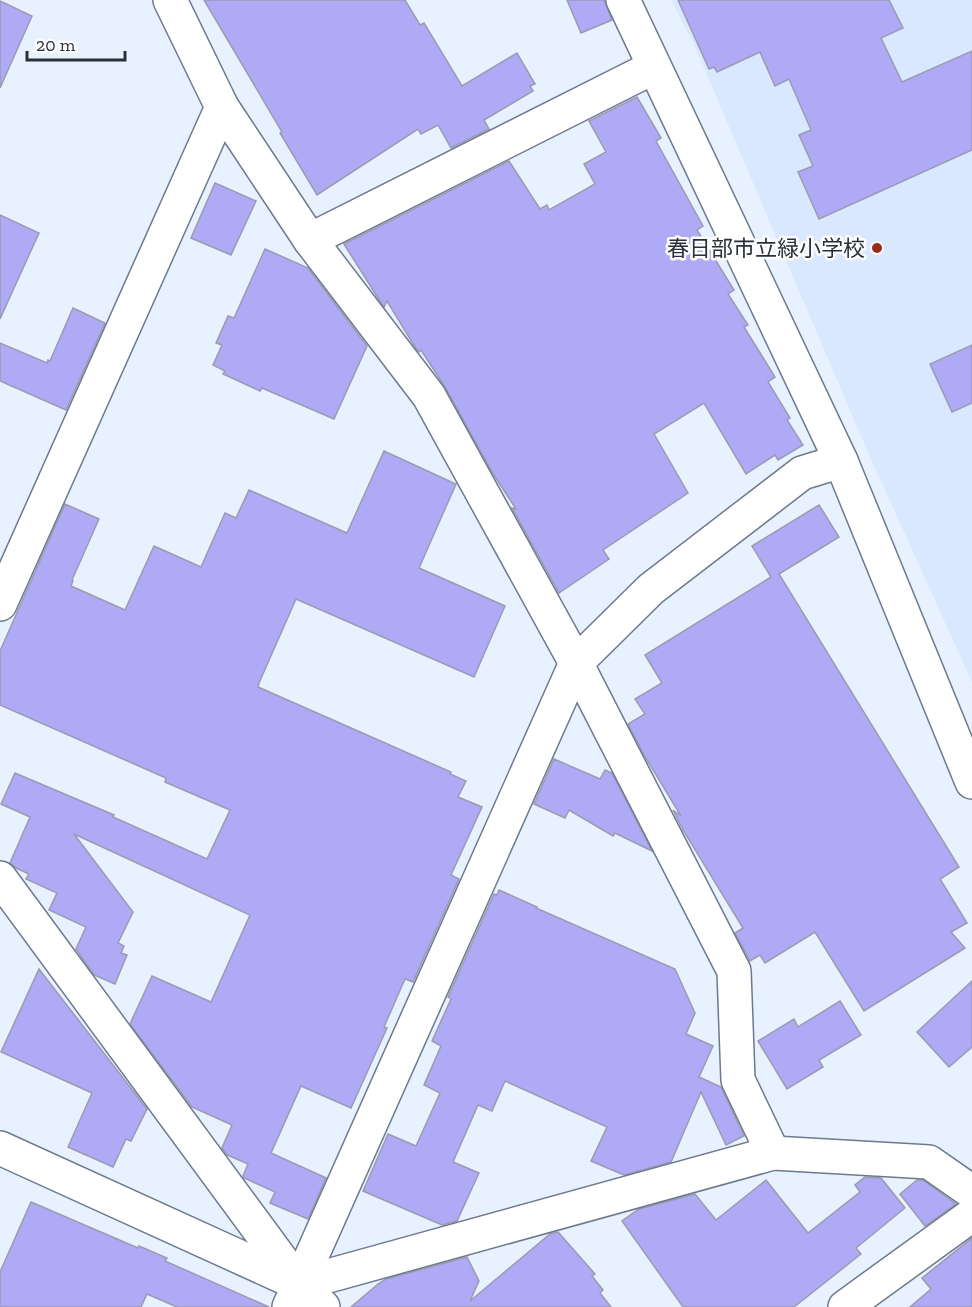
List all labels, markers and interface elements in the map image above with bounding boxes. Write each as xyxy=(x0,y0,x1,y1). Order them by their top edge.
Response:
scale bar xyxy=(27,24,124,62)
text: 20 m xyxy=(36,34,76,56)
place label: 春日部市立緑小学校 xyxy=(667,235,865,262)
marker: 春日部市立緑小学校 xyxy=(870,241,884,255)

